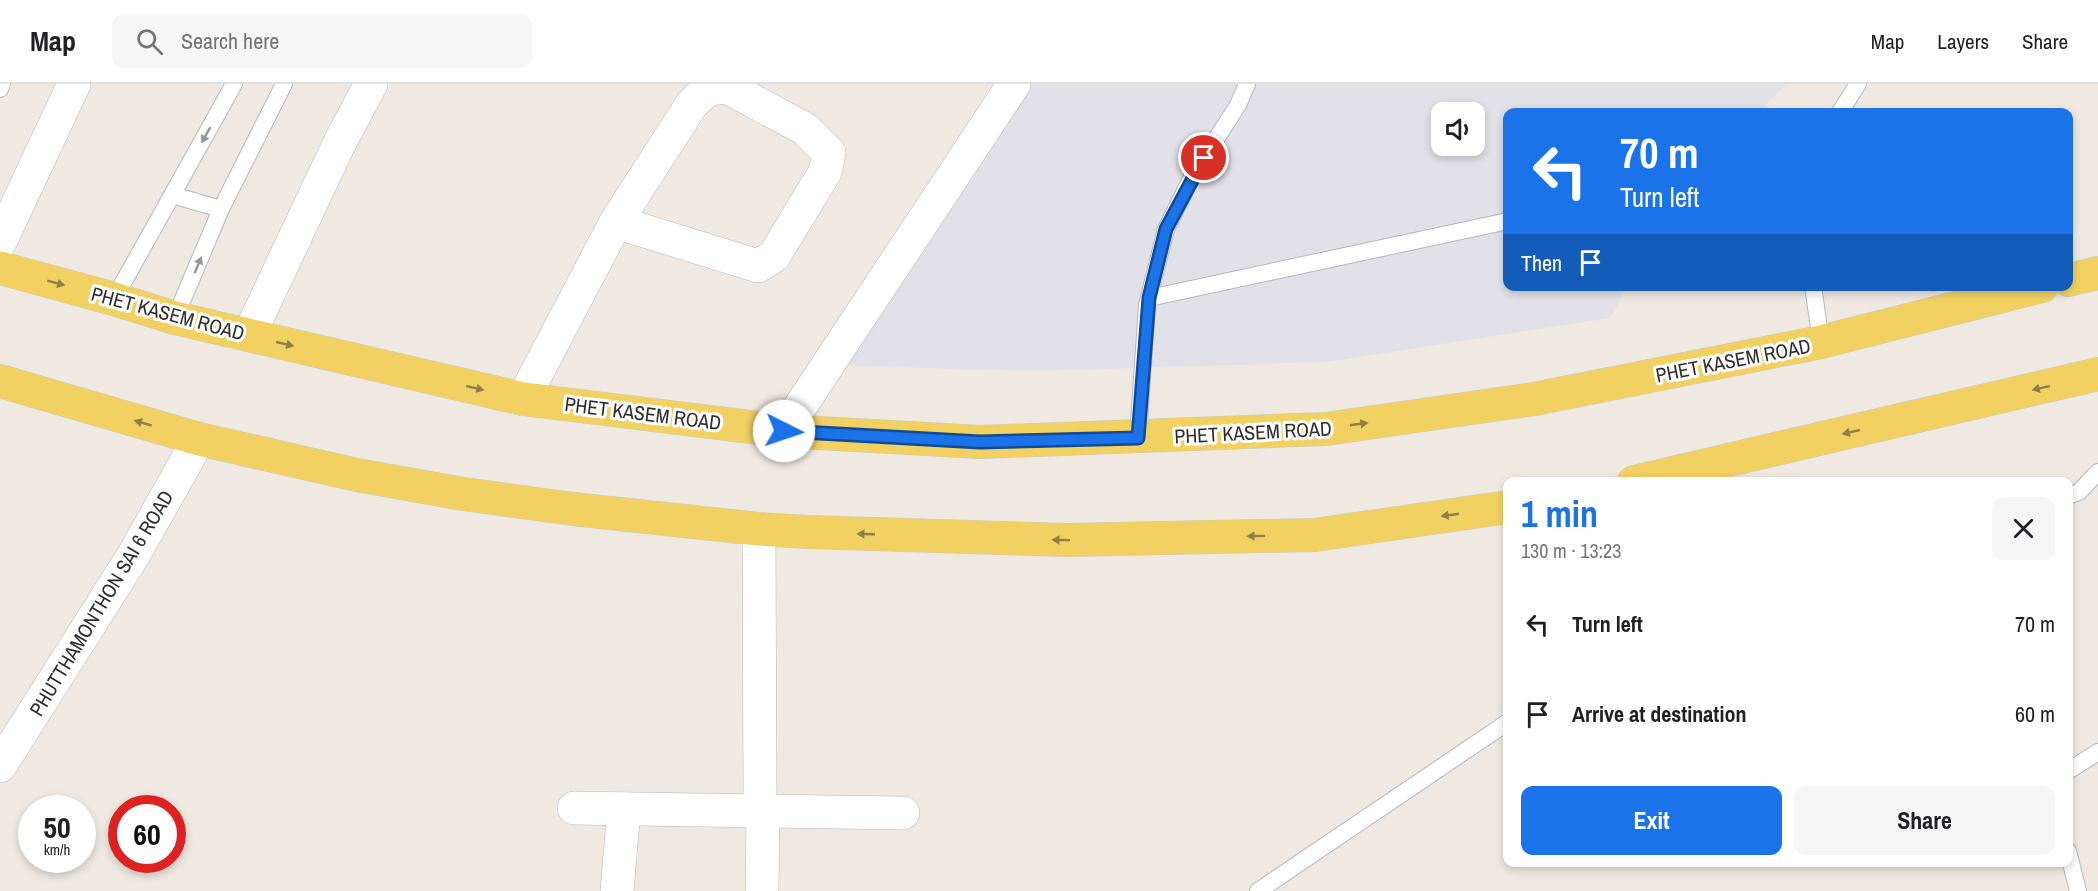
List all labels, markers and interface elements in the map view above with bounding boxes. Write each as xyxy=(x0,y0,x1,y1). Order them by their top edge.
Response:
search box xyxy=(112,14,532,68)
text: Map xyxy=(30,22,76,60)
icon: search xyxy=(133,25,166,58)
text: Search here xyxy=(181,26,279,56)
text: Map xyxy=(1871,27,1904,56)
text: Layers xyxy=(1937,27,1989,56)
text: Share xyxy=(2022,27,2068,56)
map controls xyxy=(1431,102,1485,156)
button: sound xyxy=(1431,102,1485,156)
text: 70 m xyxy=(1620,125,1699,181)
one-way arrow xyxy=(200,127,211,143)
pin xyxy=(1178,132,1229,183)
icon: left xyxy=(1521,132,1599,210)
icon: arrive xyxy=(1187,141,1220,174)
text: Turn left xyxy=(1620,179,1699,215)
icon: arrive xyxy=(1574,246,1607,279)
text: Then xyxy=(1521,248,1562,278)
one-way arrow xyxy=(193,255,203,273)
one-way arrow xyxy=(47,279,66,289)
street label: PHET KASEM ROAD xyxy=(88,280,248,346)
street label: PHET KASEM ROAD xyxy=(1653,332,1813,388)
one-way arrow xyxy=(276,340,295,349)
one-way arrow xyxy=(466,383,485,393)
one-way arrow xyxy=(2032,383,2050,393)
street label: PHET KASEM ROAD xyxy=(563,390,723,436)
position arrow xyxy=(752,399,816,463)
street label: PHET KASEM ROAD xyxy=(1174,414,1332,450)
one-way arrow xyxy=(134,418,152,427)
one-way arrow xyxy=(1350,420,1369,429)
one-way arrow xyxy=(1842,428,1860,438)
street label: PHUTTHAMONTHON SAI 6 ROAD xyxy=(23,485,179,721)
text: 1 min xyxy=(1521,490,1598,538)
button: close xyxy=(1992,497,2055,560)
one-way arrow xyxy=(1440,511,1459,520)
one-way arrow xyxy=(857,529,876,539)
one-way arrow xyxy=(1247,531,1266,541)
one-way arrow xyxy=(1052,535,1071,545)
text: 130 m · 13:23 xyxy=(1521,537,1621,564)
icon: left xyxy=(1521,608,1554,641)
text: Turn left xyxy=(1572,609,1643,639)
text: 70 m xyxy=(2015,609,2055,639)
icon: arrive xyxy=(1521,698,1554,731)
text: Arrive at destination xyxy=(1572,699,1746,729)
text: 60 m xyxy=(2015,699,2055,729)
button: Exit xyxy=(1521,786,1782,855)
button: Share xyxy=(1794,786,2055,855)
speed limit sign: 60 xyxy=(108,795,186,873)
text: 50 xyxy=(43,807,71,847)
text: km/h xyxy=(44,839,70,860)

